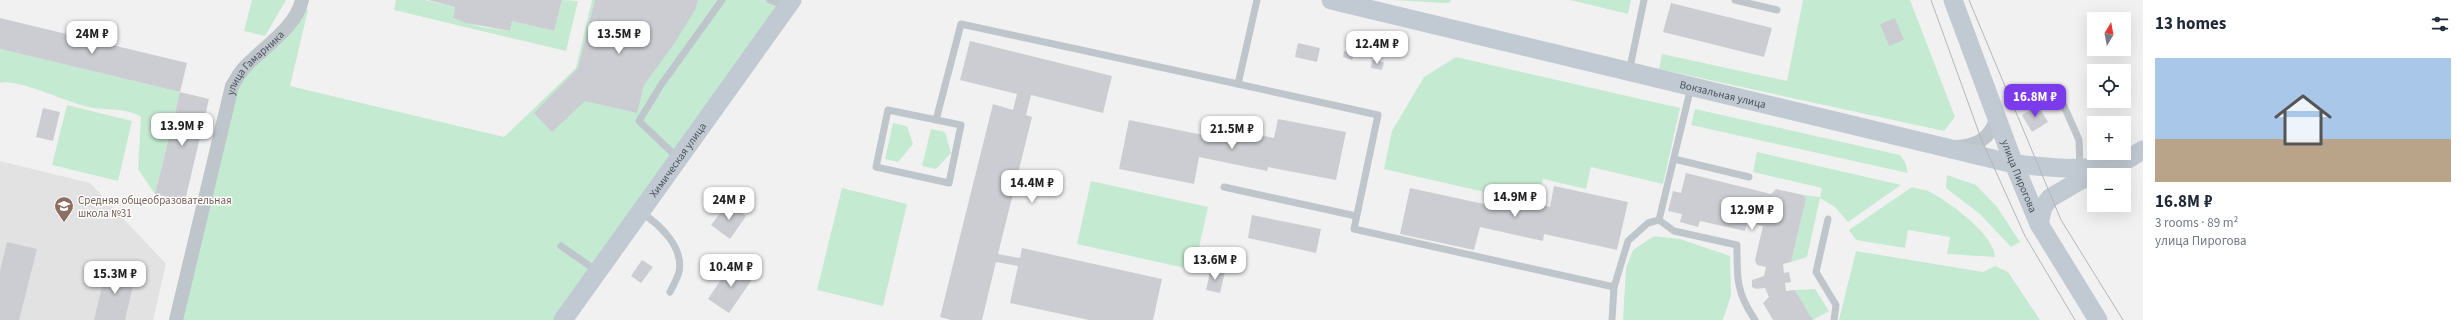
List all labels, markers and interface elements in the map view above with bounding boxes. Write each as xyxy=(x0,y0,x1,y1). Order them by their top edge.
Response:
north arrow xyxy=(2087,12,2131,56)
map controls xyxy=(2087,12,2131,212)
text: 13 homes xyxy=(2155,12,2226,36)
icon: filters xyxy=(2429,13,2451,35)
pin: 24M ₽ xyxy=(64,21,120,55)
pin: 13.5M ₽ xyxy=(582,21,656,55)
text: 24M ₽ xyxy=(75,25,109,43)
text: 13.5M ₽ xyxy=(597,25,641,43)
street label: улица Гамарника xyxy=(223,27,288,97)
pin: 12.4M ₽ xyxy=(1340,31,1414,65)
text: 12.4M ₽ xyxy=(1355,35,1399,53)
button: locate xyxy=(2087,64,2131,108)
street label: Вокзальная улица xyxy=(1678,77,1767,112)
pin: 16.8M ₽ xyxy=(1998,84,2072,118)
icon: home xyxy=(2267,84,2339,156)
text: 16.8M ₽ xyxy=(2013,88,2057,106)
pin: 13.9M ₽ xyxy=(145,113,219,147)
pin: 21.5M ₽ xyxy=(1195,116,1269,150)
button: + xyxy=(2087,116,2131,160)
text: 13.9M ₽ xyxy=(160,117,204,135)
street label: Химическая улица xyxy=(646,119,710,200)
text: 21.5M ₽ xyxy=(1210,120,1254,138)
street label: улица Пирогова xyxy=(1998,137,2041,215)
button: − xyxy=(2087,168,2131,212)
pin: 14.4M ₽ xyxy=(995,170,1069,204)
text: 14.4M ₽ xyxy=(1010,174,1054,192)
pin: 14.9M ₽ xyxy=(1478,184,1552,218)
pin: 24M ₽ xyxy=(701,187,757,221)
text: 14.9M ₽ xyxy=(1493,188,1537,206)
text: 16.8M ₽ xyxy=(2155,190,2212,214)
text: 24M ₽ xyxy=(712,191,746,209)
place label: Средняя общеобразовательная школа №31 xyxy=(78,193,232,221)
school or university icon: Средняя общеобразовательная школа №31 xyxy=(53,195,75,223)
pin: 12.9M ₽ xyxy=(1715,197,1789,231)
text: 12.9M ₽ xyxy=(1730,201,1774,219)
text: 3 rooms · 89 m² xyxy=(2155,214,2238,232)
text: улица Пирогова xyxy=(2155,232,2247,250)
pin: 13.6M ₽ xyxy=(1178,247,1252,281)
text: 13.6M ₽ xyxy=(1193,251,1237,269)
pin: 10.4M ₽ xyxy=(694,254,768,288)
text: 10.4M ₽ xyxy=(709,258,753,276)
pin: 15.3M ₽ xyxy=(78,261,152,295)
text: 15.3M ₽ xyxy=(93,265,137,283)

